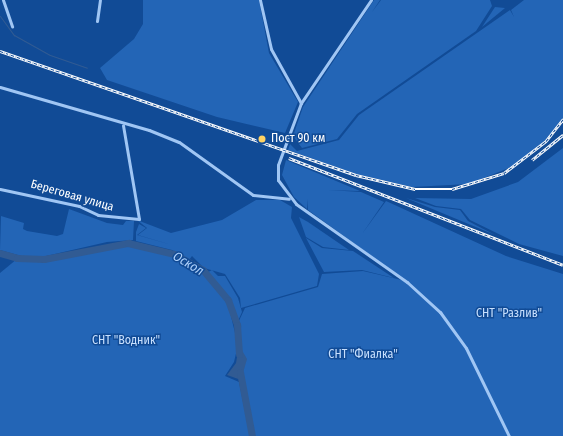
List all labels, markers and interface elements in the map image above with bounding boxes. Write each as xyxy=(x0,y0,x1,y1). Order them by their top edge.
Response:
place label: Пост 90 км xyxy=(271,132,325,146)
marker: Пост 90 км xyxy=(256,133,268,145)
street label: Береговая улица xyxy=(29,177,115,215)
water label: Оскол xyxy=(170,249,206,279)
park label: СНТ "Разлив" xyxy=(476,307,542,321)
park label: СНТ "Водник" xyxy=(92,334,160,348)
park label: СНТ "Фиалка" xyxy=(328,348,398,362)

